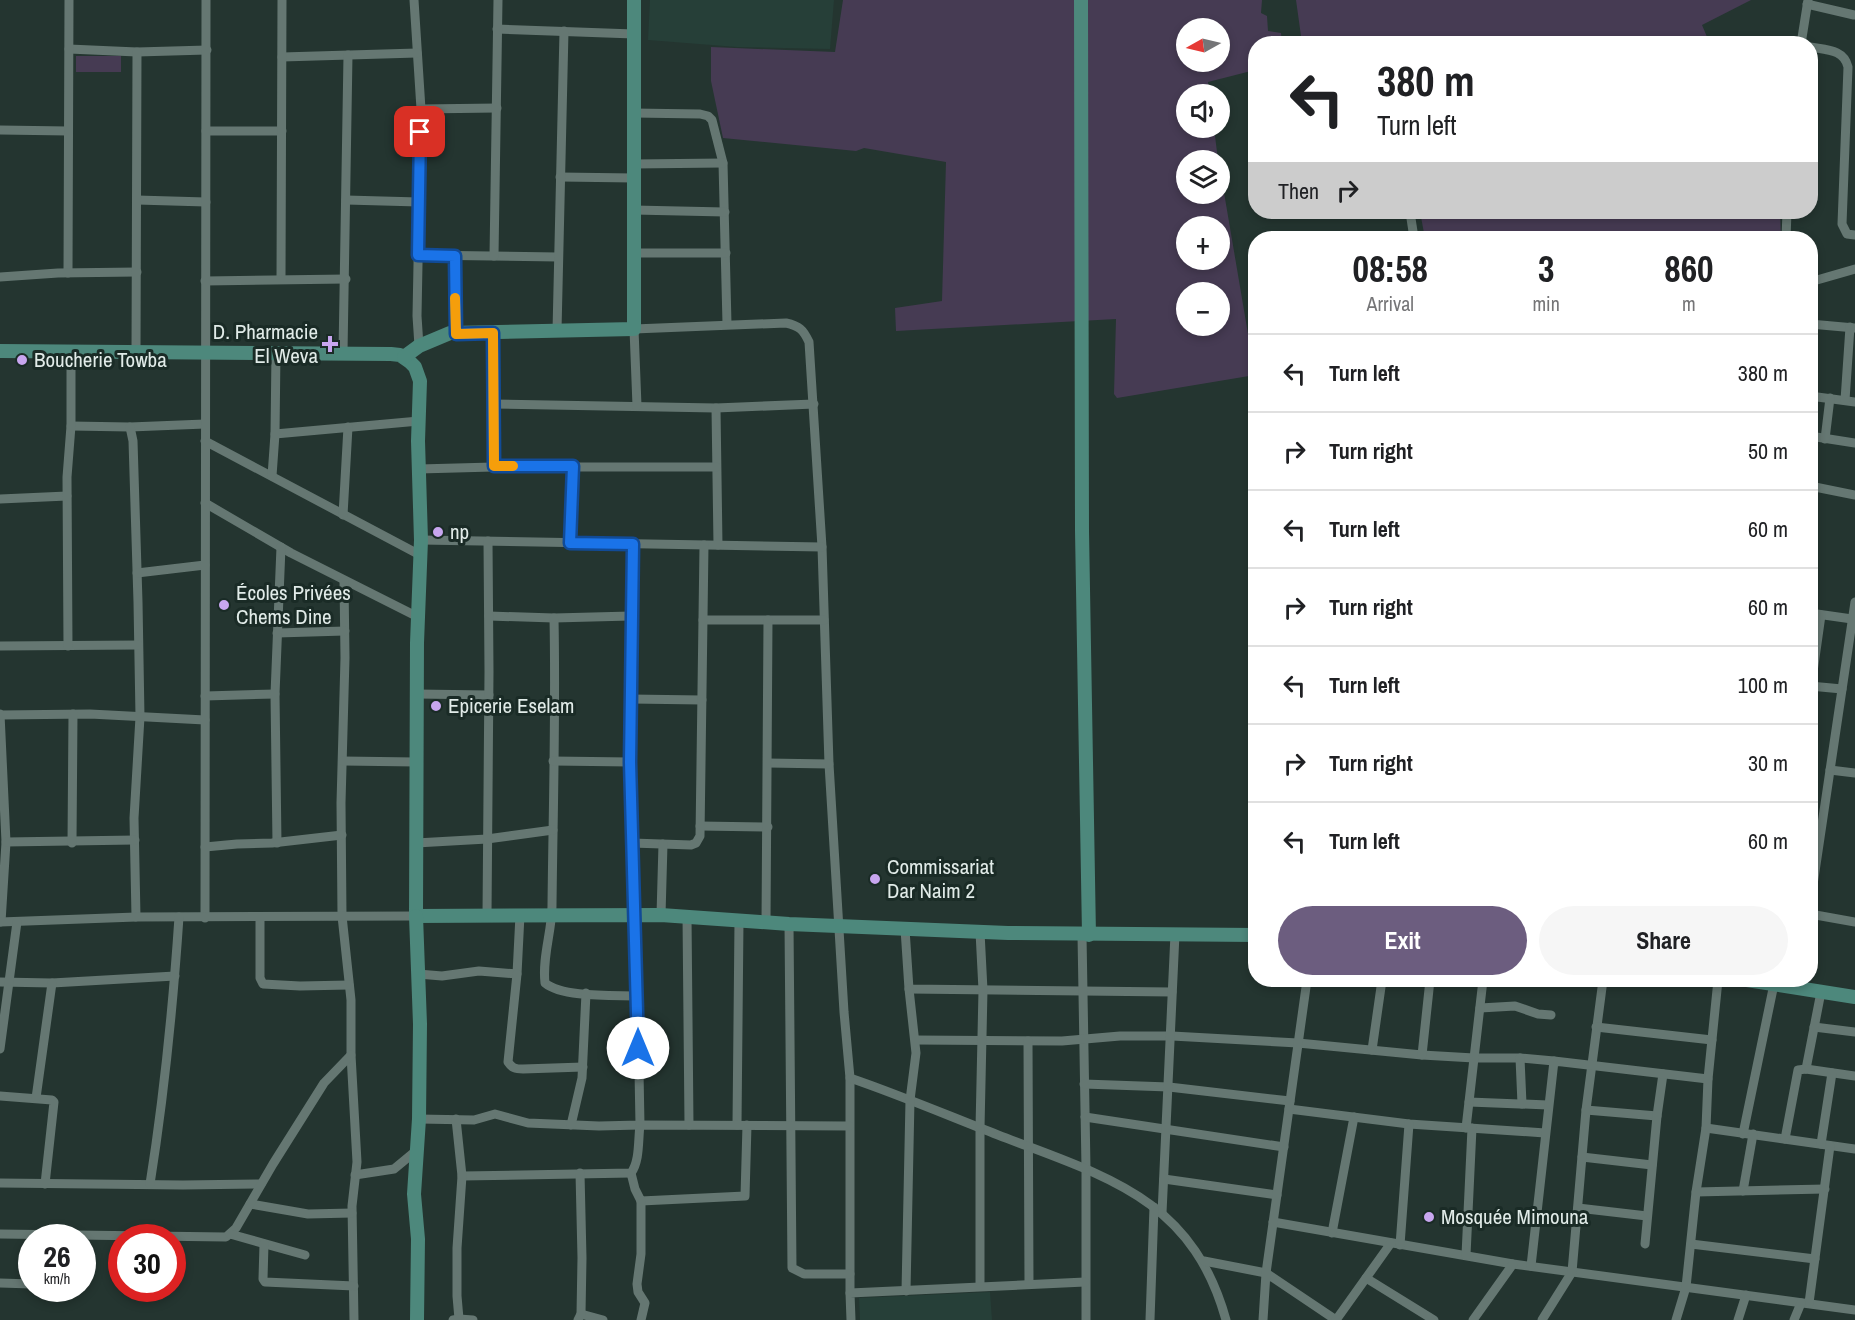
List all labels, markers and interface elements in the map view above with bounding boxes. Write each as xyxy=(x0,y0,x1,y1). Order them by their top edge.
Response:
north arrow xyxy=(1176,18,1230,72)
map controls xyxy=(1176,18,1230,336)
text: 380 m xyxy=(1377,53,1475,109)
icon: left xyxy=(1278,60,1356,138)
button: sound xyxy=(1176,84,1230,138)
pin xyxy=(394,106,445,157)
text: Turn left xyxy=(1377,107,1456,143)
icon: arrive xyxy=(403,115,436,148)
button: layers xyxy=(1176,150,1230,204)
icon: right xyxy=(1331,174,1364,207)
text: Then xyxy=(1278,176,1319,206)
button: + xyxy=(1176,216,1230,270)
text: 08:58 xyxy=(1352,245,1428,293)
text: 3 xyxy=(1538,245,1554,293)
text: 860 xyxy=(1664,245,1714,293)
button: − xyxy=(1176,282,1230,336)
text: Arrival xyxy=(1367,290,1414,317)
text: min xyxy=(1532,290,1560,317)
text: m xyxy=(1682,290,1696,317)
place label: D. Pharmacie El Weva xyxy=(213,317,318,370)
marker: D. Pharmacie El Weva xyxy=(323,337,337,351)
place label: Boucherie Towba xyxy=(34,345,167,374)
marker: Boucherie Towba xyxy=(15,353,29,367)
icon: left xyxy=(1278,357,1311,390)
text: Turn left xyxy=(1329,358,1400,388)
text: 380 m xyxy=(1738,358,1788,388)
icon: right xyxy=(1278,435,1311,468)
text: Turn right xyxy=(1329,436,1413,466)
text: 50 m xyxy=(1748,436,1788,466)
icon: left xyxy=(1278,513,1311,546)
text: Turn left xyxy=(1329,514,1400,544)
text: 60 m xyxy=(1748,514,1788,544)
place label: np xyxy=(450,517,469,546)
marker: np xyxy=(431,525,445,539)
place label: Écoles Privées Chems Dine xyxy=(236,578,351,631)
icon: right xyxy=(1278,591,1311,624)
text: Turn right xyxy=(1329,592,1413,622)
text: 60 m xyxy=(1748,592,1788,622)
marker: Écoles Privées Chems Dine xyxy=(217,598,231,612)
icon: left xyxy=(1278,669,1311,702)
text: Turn left xyxy=(1329,670,1400,700)
text: 100 m xyxy=(1738,670,1788,700)
place label: Epicerie Eselam xyxy=(448,691,574,720)
marker: Epicerie Eselam xyxy=(429,699,443,713)
icon: right xyxy=(1278,747,1311,780)
text: Turn right xyxy=(1329,748,1413,778)
text: 30 m xyxy=(1748,748,1788,778)
icon: left xyxy=(1278,825,1311,858)
text: Turn left xyxy=(1329,826,1400,856)
text: 60 m xyxy=(1748,826,1788,856)
place label: Commissariat Dar Naim 2 xyxy=(887,852,994,905)
marker: Commissariat Dar Naim 2 xyxy=(868,872,882,886)
button: Exit xyxy=(1278,906,1527,975)
button: Share xyxy=(1539,906,1788,975)
position arrow xyxy=(606,1016,670,1080)
place label: Mosquée Mimouna xyxy=(1441,1202,1589,1231)
marker: Mosquée Mimouna xyxy=(1422,1210,1436,1224)
speed limit sign: 30 xyxy=(108,1224,186,1302)
text: 26 xyxy=(43,1236,71,1276)
text: km/h xyxy=(44,1268,70,1289)

